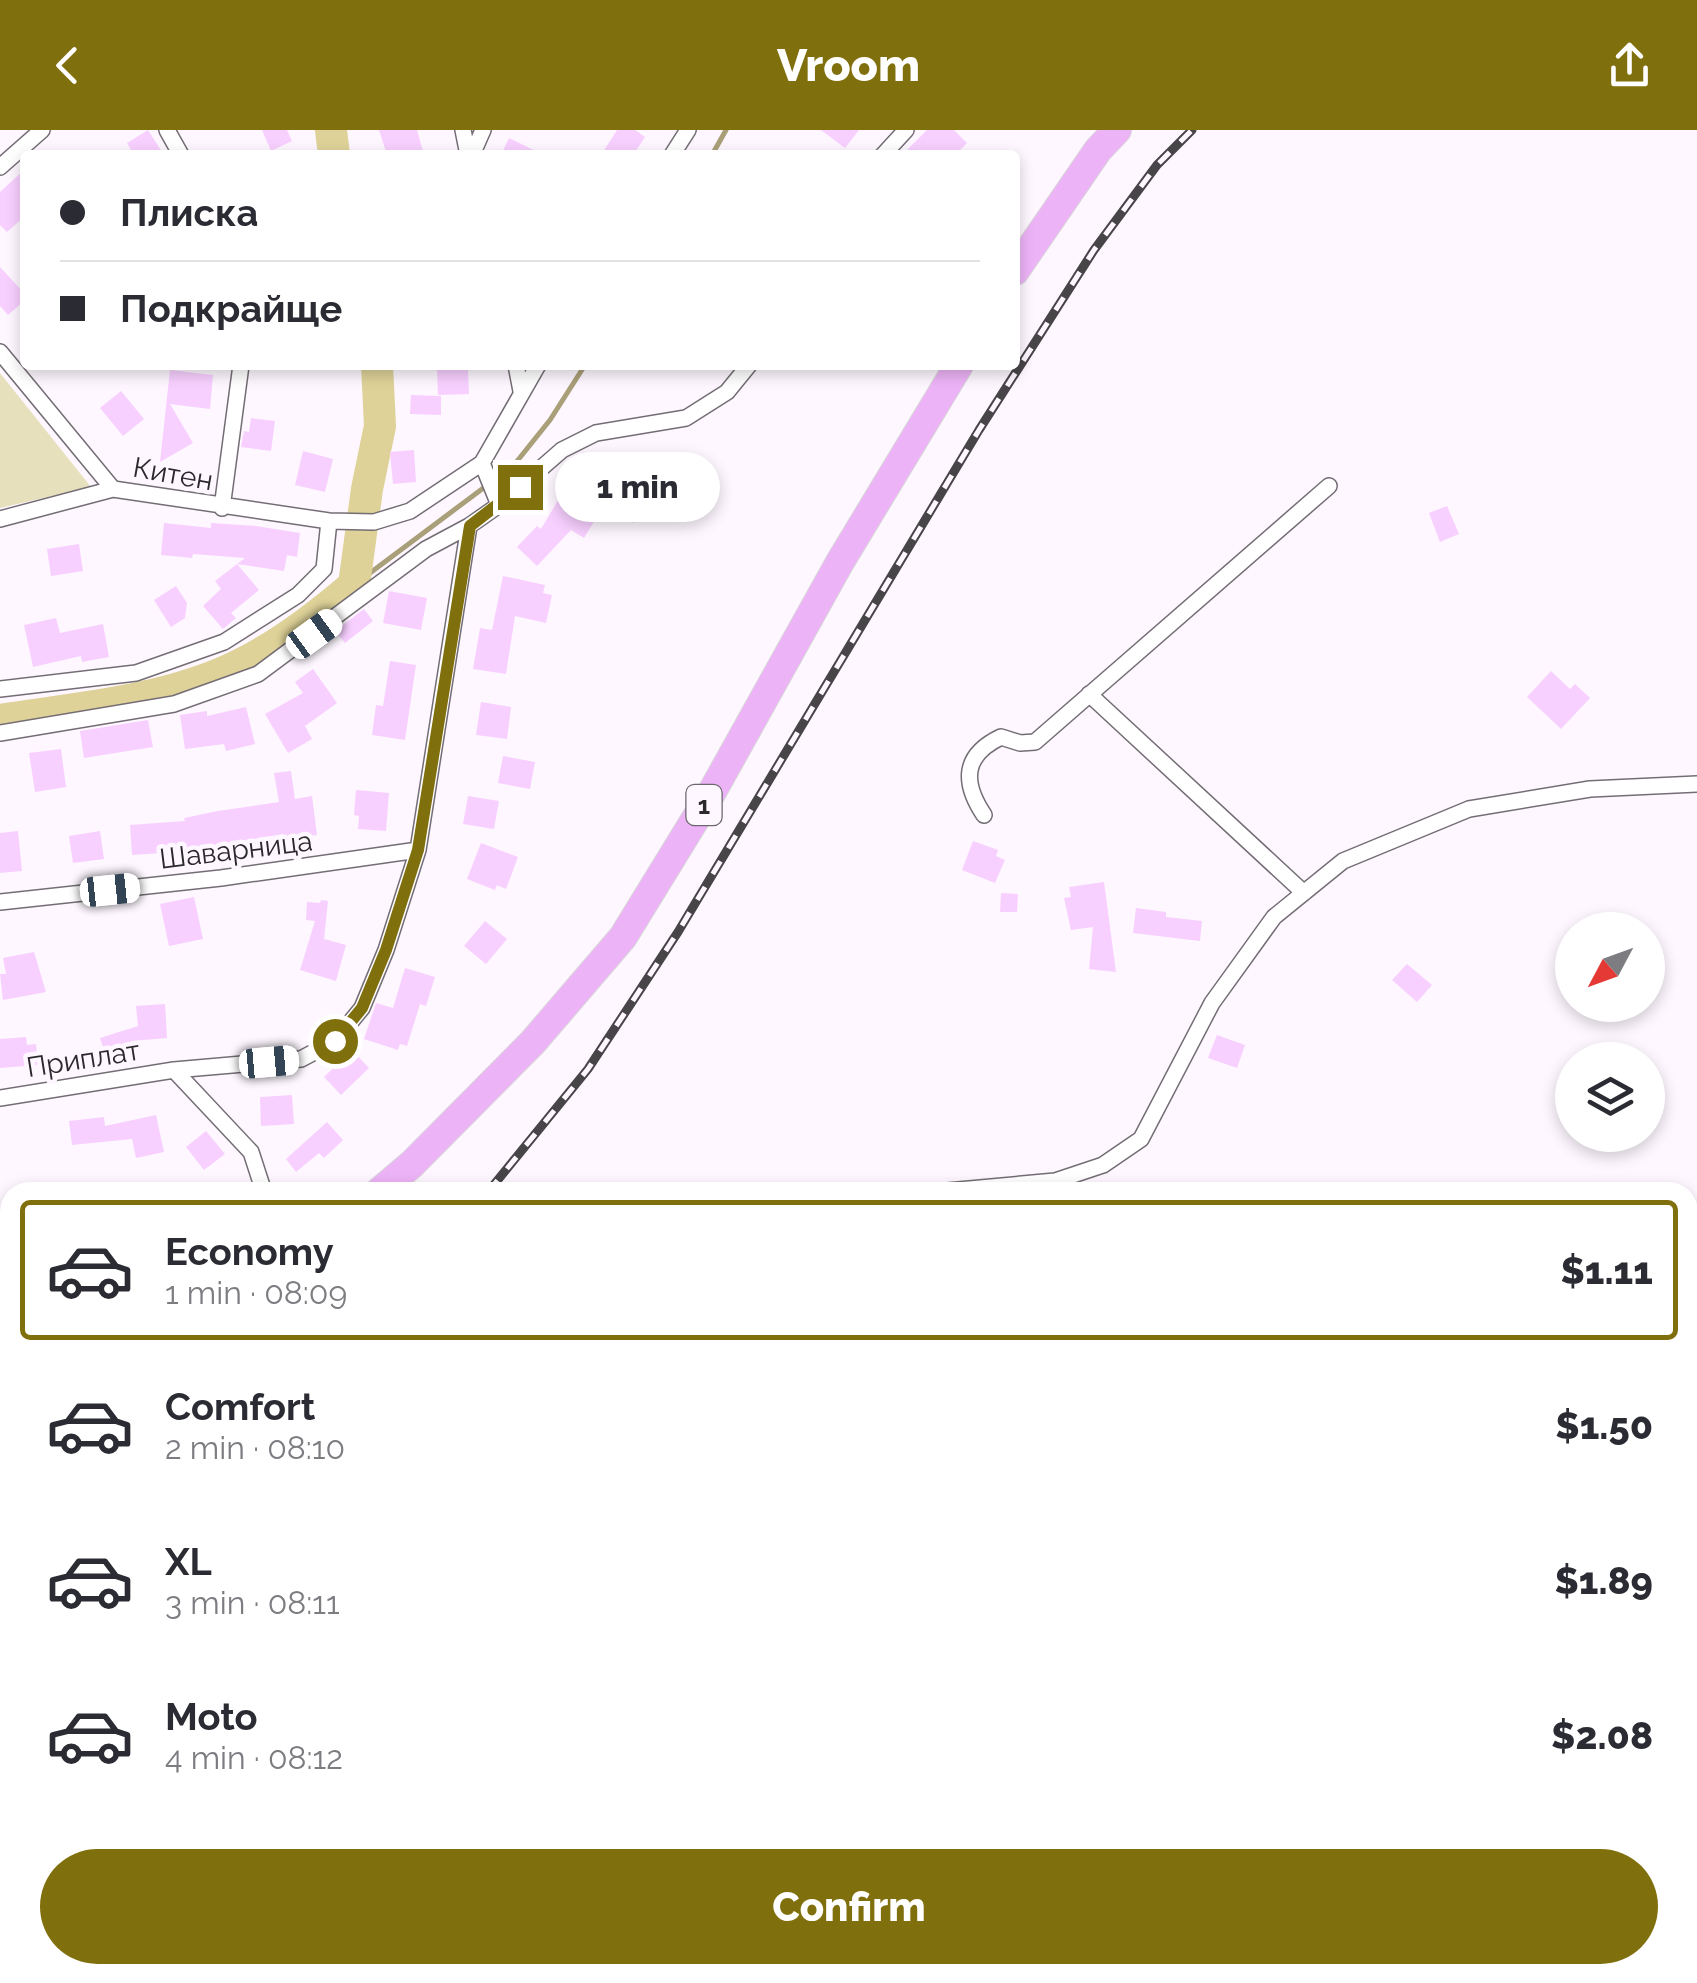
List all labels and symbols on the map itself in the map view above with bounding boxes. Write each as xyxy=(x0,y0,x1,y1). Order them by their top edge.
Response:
street label: Китен xyxy=(130,451,216,497)
callout: 1 min xyxy=(555,452,720,522)
route end xyxy=(498,465,543,510)
car xyxy=(281,604,347,664)
road number: 1 xyxy=(686,785,722,825)
street label: Шаварница xyxy=(158,824,314,876)
car xyxy=(79,872,141,908)
north arrow xyxy=(1555,912,1665,1022)
route start xyxy=(313,1019,358,1064)
street label: Приплат xyxy=(24,1034,142,1084)
car xyxy=(238,1044,300,1080)

